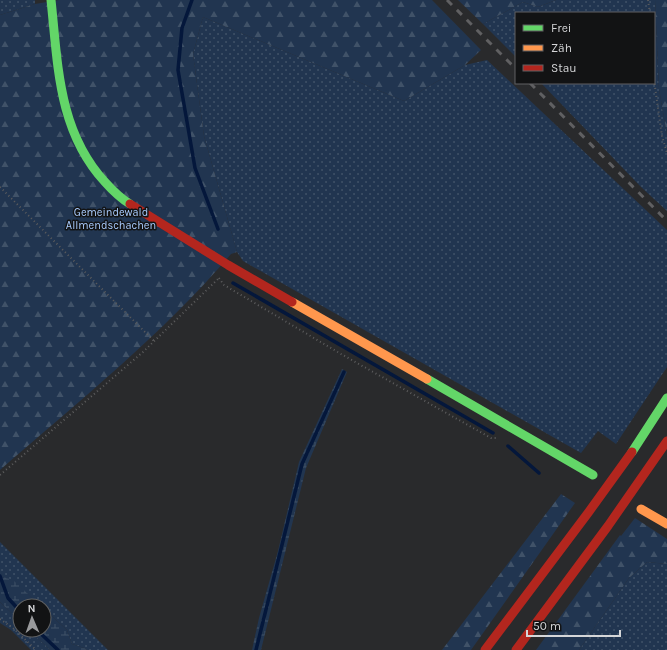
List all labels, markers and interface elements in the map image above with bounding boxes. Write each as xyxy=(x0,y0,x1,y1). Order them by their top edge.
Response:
legend xyxy=(515,12,655,84)
text: Frei xyxy=(551,21,571,35)
text: Zäh xyxy=(551,41,572,55)
text: Stau xyxy=(551,61,577,75)
park label: Gemeindewald Allmendschachen xyxy=(66,206,156,232)
north arrow xyxy=(12,598,52,638)
text: N xyxy=(27,602,36,615)
scale bar xyxy=(527,612,620,638)
text: 50 m xyxy=(533,619,561,633)

